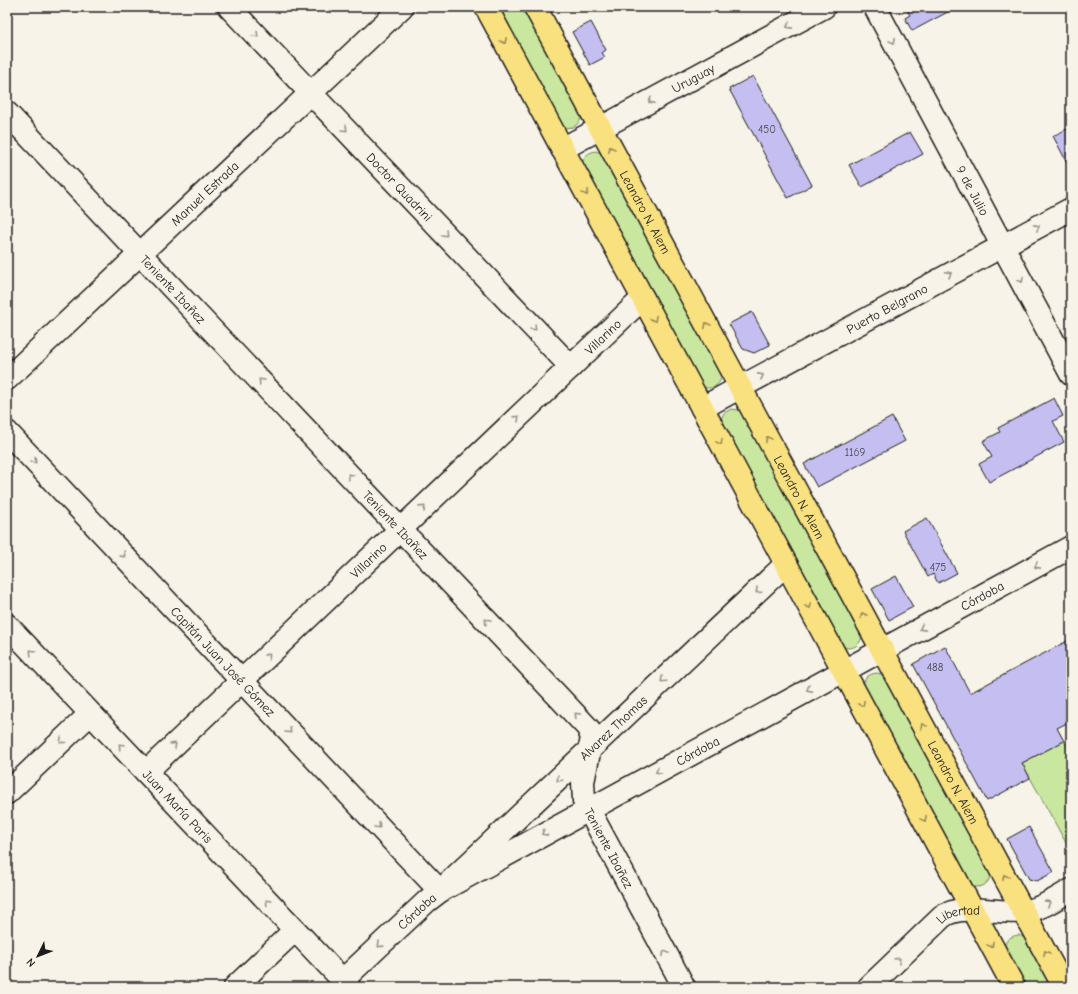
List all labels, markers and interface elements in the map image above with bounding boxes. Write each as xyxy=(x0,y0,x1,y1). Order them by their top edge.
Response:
one-way arrow xyxy=(786,21,794,28)
one-way arrow xyxy=(251,30,259,38)
one-way arrow xyxy=(500,37,507,44)
one-way arrow xyxy=(888,37,896,45)
street label: Uruguay xyxy=(669,61,718,96)
one-way arrow xyxy=(647,96,655,104)
house number: 450 xyxy=(758,123,776,136)
one-way arrow xyxy=(340,125,347,132)
one-way arrow xyxy=(609,146,616,153)
street label: Doctor Quadrini xyxy=(363,150,435,225)
street label: Manuel Estrada xyxy=(168,158,242,229)
street label: 9 de Julio xyxy=(953,163,992,218)
street label: Leandro N. Alem xyxy=(617,168,674,256)
one-way arrow xyxy=(581,189,589,196)
one-way arrow xyxy=(1033,224,1040,232)
one-way arrow xyxy=(440,229,447,237)
street label: Teniente Ibañez xyxy=(137,252,209,327)
one-way arrow xyxy=(945,272,952,279)
one-way arrow xyxy=(1016,276,1023,283)
street label: Puerto Belgrano xyxy=(844,281,930,337)
one-way arrow xyxy=(650,315,657,323)
street label: Villarino xyxy=(582,316,624,358)
one-way arrow xyxy=(704,322,711,329)
one-way arrow xyxy=(529,323,537,331)
one-way arrow xyxy=(757,373,764,380)
one-way arrow xyxy=(258,378,265,386)
one-way arrow xyxy=(512,415,520,423)
one-way arrow xyxy=(766,436,773,443)
one-way arrow xyxy=(716,438,723,445)
house number: 1169 xyxy=(845,446,865,459)
street label: Leandro N. Alem xyxy=(771,453,828,542)
one-way arrow xyxy=(29,456,36,463)
one-way arrow xyxy=(347,473,355,481)
street label: Teniente Ibañez xyxy=(359,487,431,562)
one-way arrow xyxy=(418,505,426,513)
street label: Villarino xyxy=(347,540,390,581)
one-way arrow xyxy=(118,550,126,558)
house number: 475 xyxy=(930,561,946,574)
one-way arrow xyxy=(1034,561,1041,569)
street label: Córdoba xyxy=(958,578,1006,614)
one-way arrow xyxy=(755,586,763,594)
one-way arrow xyxy=(804,602,811,609)
street label: Capitán Juan José Gómez xyxy=(168,604,278,720)
one-way arrow xyxy=(861,612,868,619)
one-way arrow xyxy=(485,618,492,626)
one-way arrow xyxy=(919,623,926,630)
one-way arrow xyxy=(29,649,37,657)
one-way arrow xyxy=(263,653,271,661)
house number: 488 xyxy=(927,661,944,674)
one-way arrow xyxy=(660,675,668,683)
one-way arrow xyxy=(806,684,813,691)
street label: Alvarez Thomas xyxy=(576,692,650,763)
one-way arrow xyxy=(857,700,865,708)
one-way arrow xyxy=(574,712,582,720)
one-way arrow xyxy=(921,723,928,730)
one-way arrow xyxy=(284,726,292,734)
street label: Córdoba xyxy=(673,733,722,769)
one-way arrow xyxy=(59,736,67,743)
street label: Leandro N. Alem xyxy=(924,738,982,827)
one-way arrow xyxy=(118,743,126,751)
one-way arrow xyxy=(169,743,177,750)
one-way arrow xyxy=(655,766,662,774)
street label: Juan María Paris xyxy=(140,767,216,846)
one-way arrow xyxy=(556,774,564,782)
street label: Teniente Ibañez xyxy=(581,806,637,891)
one-way arrow xyxy=(919,815,926,822)
one-way arrow xyxy=(373,821,381,829)
one-way arrow xyxy=(541,829,548,836)
one-way arrow xyxy=(1002,874,1010,881)
street label: Córdoba xyxy=(395,890,439,933)
one-way arrow xyxy=(266,899,273,907)
one-way arrow xyxy=(1044,900,1051,907)
street label: Libertad xyxy=(933,903,980,927)
north arrow xyxy=(18,936,58,976)
one-way arrow xyxy=(377,940,385,948)
one-way arrow xyxy=(987,940,994,948)
one-way arrow xyxy=(663,949,670,957)
one-way arrow xyxy=(1043,950,1050,957)
text: N xyxy=(24,955,38,970)
one-way arrow xyxy=(893,957,901,965)

